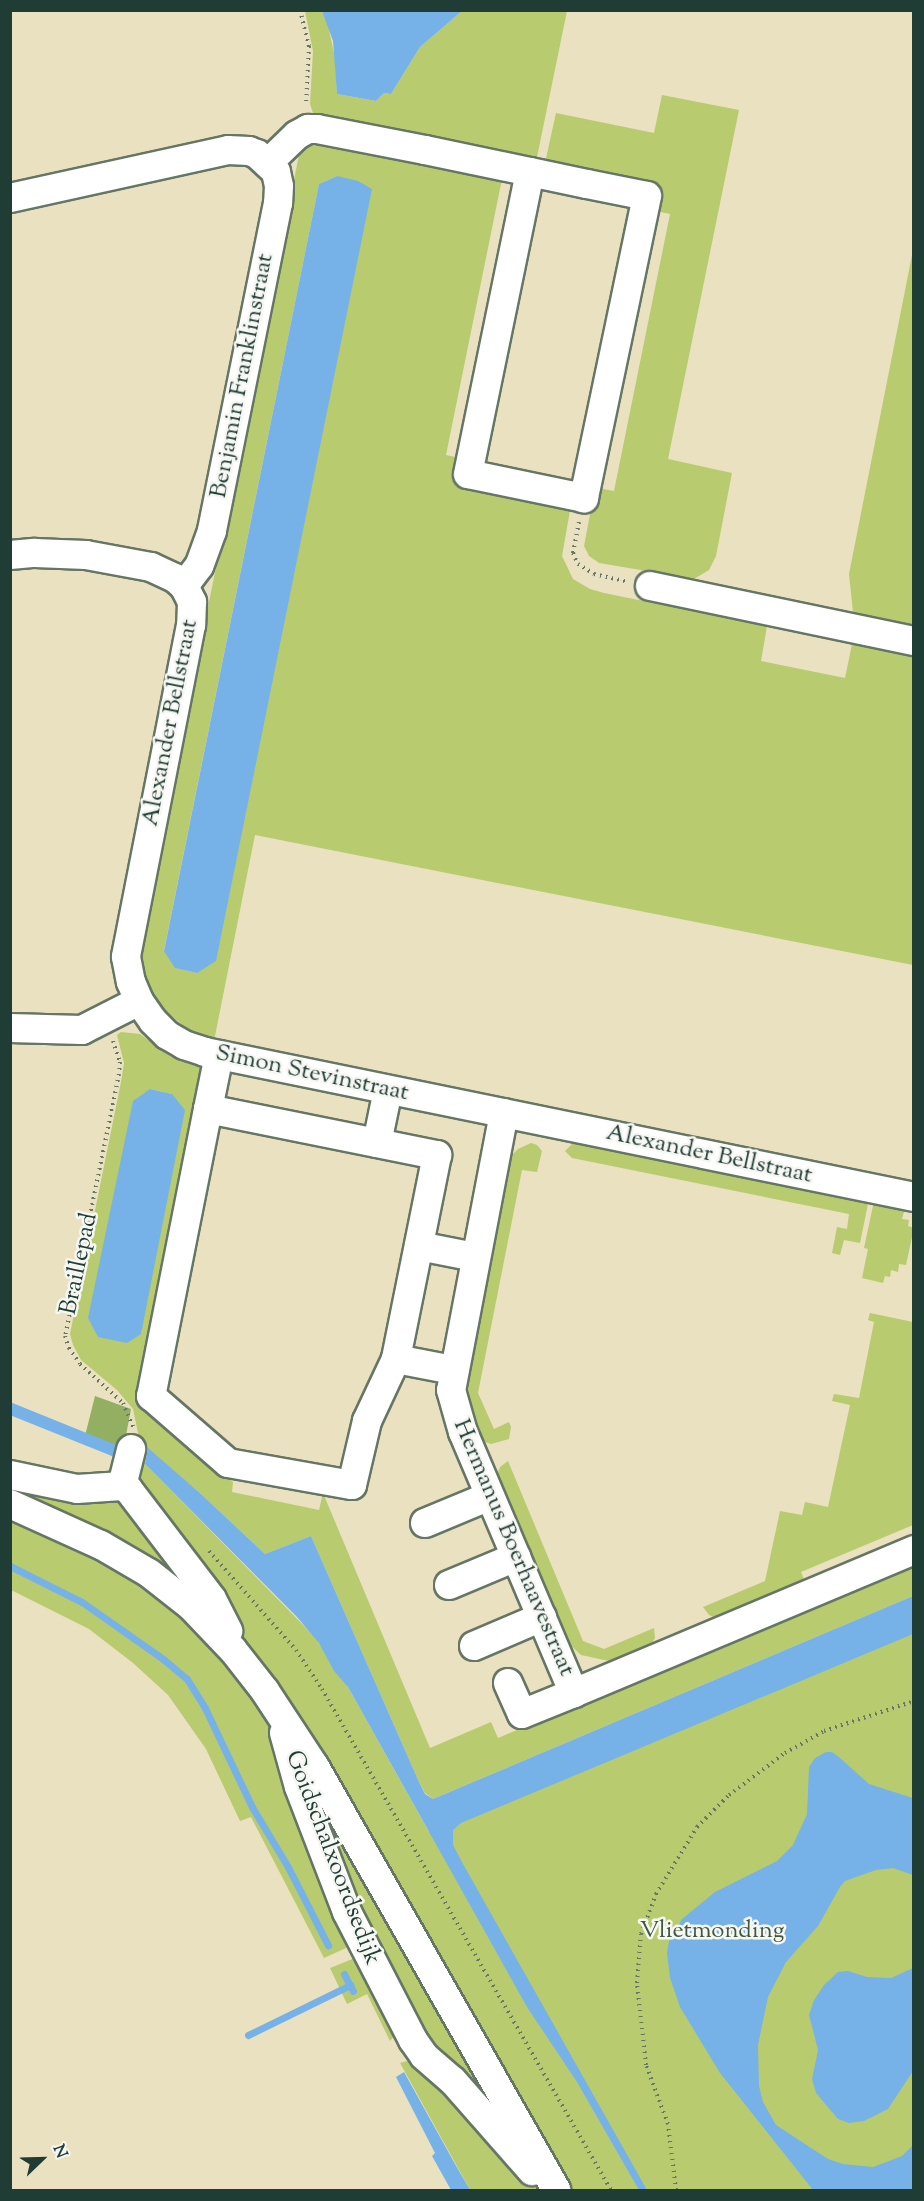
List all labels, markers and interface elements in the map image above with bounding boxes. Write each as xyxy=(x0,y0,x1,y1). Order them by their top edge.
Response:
street label: Benjamin Franklinstraat xyxy=(205,251,281,501)
street label: Alexander Bellstraat xyxy=(137,617,205,829)
street label: Simon Stevinstraat xyxy=(213,1039,411,1109)
street label: Alexander Bellstraat xyxy=(603,1119,815,1191)
street label: Braillepad xyxy=(55,1210,105,1318)
street label: Hermanus Boerhaavestraat xyxy=(446,1415,580,1681)
street label: Goidschalxoordsedijk xyxy=(278,1747,386,1969)
park label: Vlietmonding xyxy=(640,1918,784,1946)
north arrow xyxy=(12,2129,72,2189)
text: N xyxy=(46,2141,72,2162)

